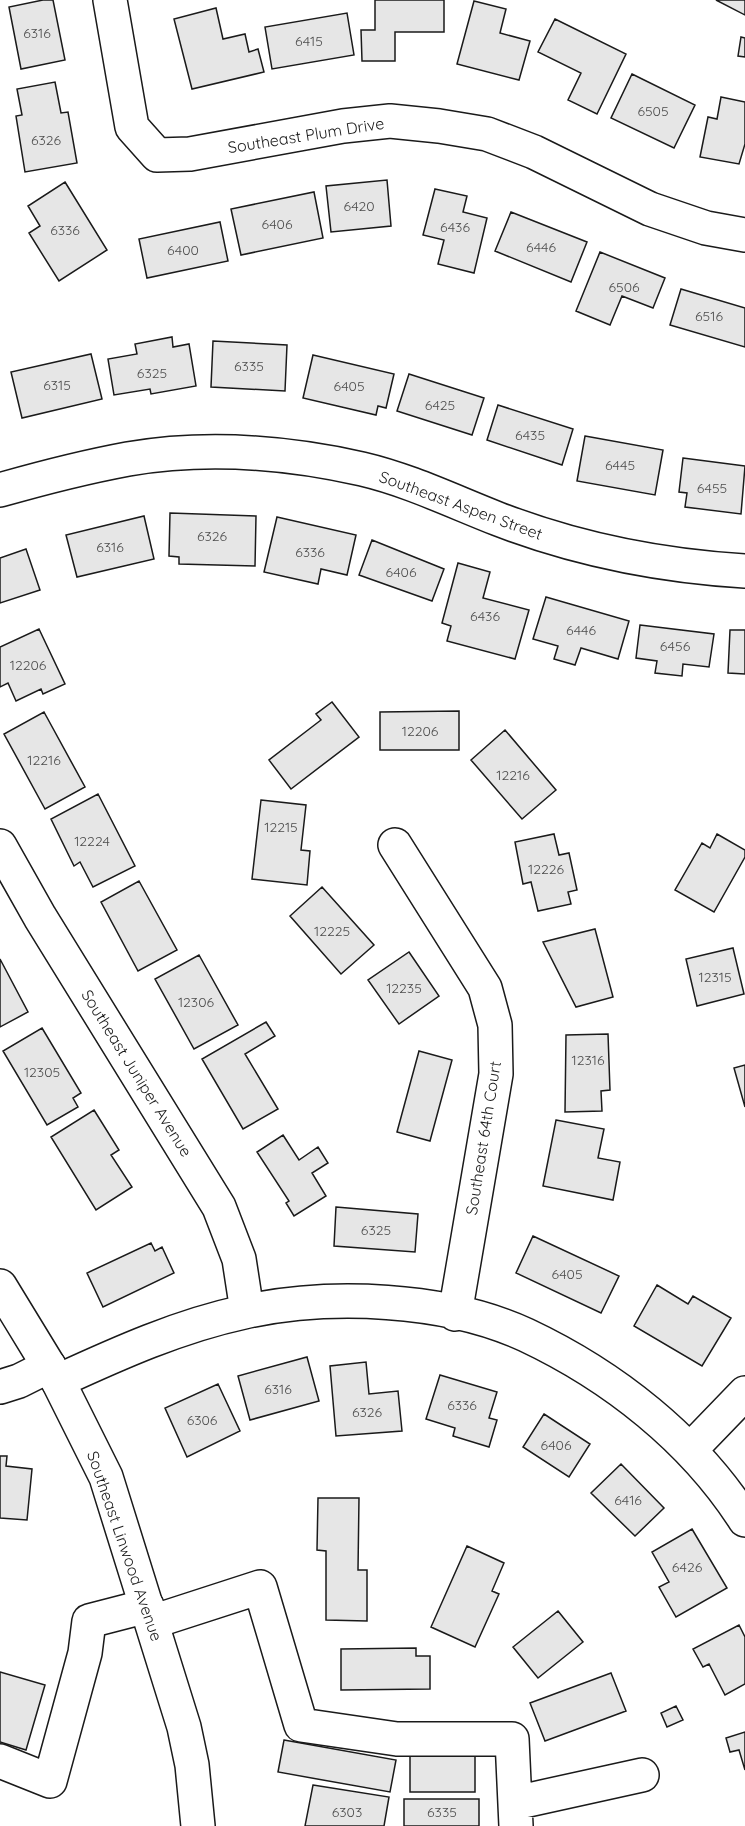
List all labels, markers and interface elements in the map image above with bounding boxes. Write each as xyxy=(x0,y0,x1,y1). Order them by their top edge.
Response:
house number: 6316 xyxy=(23,24,51,42)
house number: 6415 xyxy=(295,32,323,50)
house number: 6505 xyxy=(637,102,669,120)
street label: Southeast Plum Drive xyxy=(226,113,386,157)
house number: 6326 xyxy=(31,131,62,149)
house number: 6420 xyxy=(343,197,375,215)
house number: 6406 xyxy=(262,215,293,233)
house number: 6436 xyxy=(440,218,470,236)
house number: 6336 xyxy=(50,221,80,239)
house number: 6446 xyxy=(526,238,556,256)
house number: 6400 xyxy=(167,241,199,259)
house number: 6506 xyxy=(608,278,640,296)
house number: 6516 xyxy=(695,307,723,325)
house number: 6335 xyxy=(234,357,264,375)
house number: 6325 xyxy=(137,364,167,382)
house number: 6315 xyxy=(43,376,71,394)
house number: 6405 xyxy=(333,377,365,395)
house number: 6425 xyxy=(425,396,455,414)
house number: 6435 xyxy=(515,426,545,444)
house number: 6445 xyxy=(605,456,635,474)
street label: Southeast Aspen Street xyxy=(377,466,545,544)
house number: 6455 xyxy=(697,479,727,497)
house number: 6326 xyxy=(197,527,228,545)
house number: 6316 xyxy=(96,538,124,556)
house number: 6336 xyxy=(295,543,325,561)
house number: 6406 xyxy=(386,563,417,581)
house number: 6436 xyxy=(470,607,500,625)
house number: 6446 xyxy=(566,621,596,639)
house number: 6456 xyxy=(660,637,691,655)
house number: 12206 xyxy=(10,656,47,674)
house number: 12206 xyxy=(402,722,439,740)
house number: 12216 xyxy=(27,751,61,769)
house number: 12216 xyxy=(496,766,530,784)
house number: 12215 xyxy=(264,818,298,836)
house number: 12224 xyxy=(74,832,110,850)
house number: 12226 xyxy=(528,860,564,878)
house number: 12225 xyxy=(314,922,350,940)
house number: 12315 xyxy=(698,968,732,986)
house number: 12235 xyxy=(386,979,422,997)
street label: Southeast Juniper Avenue xyxy=(77,986,197,1160)
house number: 12306 xyxy=(178,993,215,1011)
house number: 12316 xyxy=(572,1051,605,1069)
street label: Southeast 64th Court xyxy=(461,1060,505,1216)
house number: 12305 xyxy=(24,1063,60,1081)
house number: 6325 xyxy=(361,1221,391,1239)
house number: 6405 xyxy=(551,1265,583,1283)
house number: 6316 xyxy=(264,1380,292,1398)
house number: 6336 xyxy=(447,1396,477,1414)
house number: 6326 xyxy=(352,1403,383,1421)
house number: 6306 xyxy=(187,1411,218,1429)
house number: 6406 xyxy=(541,1436,572,1454)
street label: Southeast Linwood Avenue xyxy=(83,1448,167,1644)
house number: 6416 xyxy=(614,1491,642,1509)
house number: 6426 xyxy=(672,1558,703,1576)
house number: 6303 xyxy=(332,1803,362,1821)
house number: 6335 xyxy=(427,1803,457,1821)

